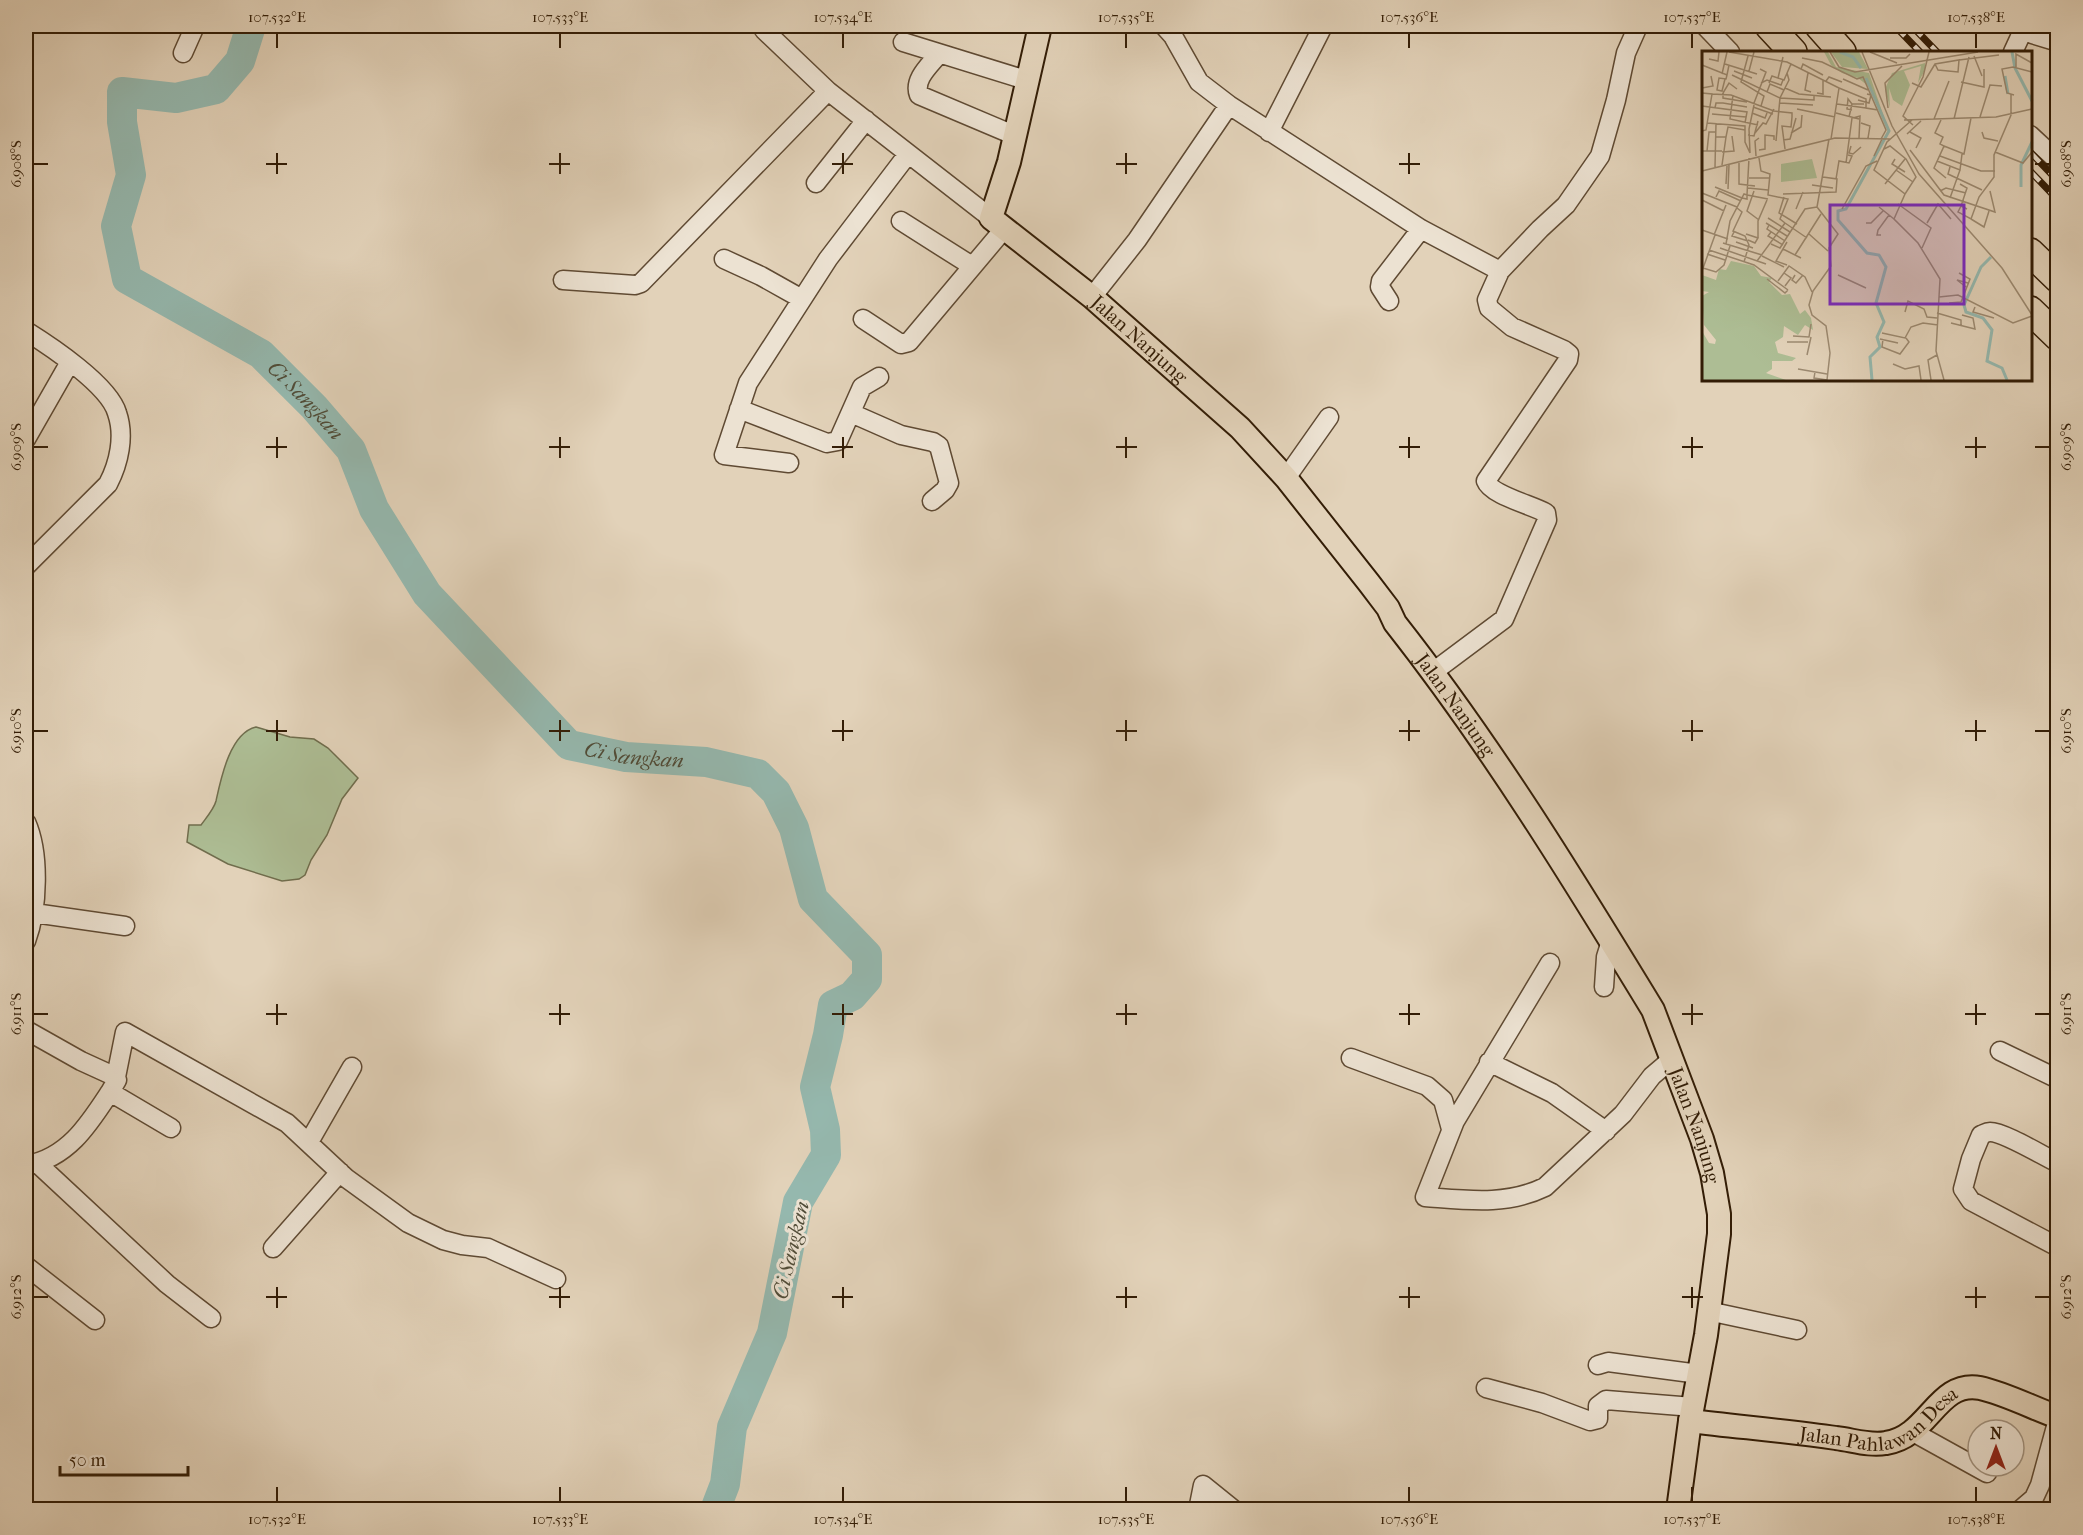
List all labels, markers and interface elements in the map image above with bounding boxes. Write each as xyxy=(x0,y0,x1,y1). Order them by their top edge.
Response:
text: 107.532°E xyxy=(248,8,306,26)
text: 107.533°E xyxy=(532,8,588,26)
text: 107.534°E xyxy=(814,8,872,26)
text: 107.535°E xyxy=(1098,8,1154,26)
text: 107.536°E xyxy=(1380,8,1438,26)
text: 107.537°E xyxy=(1663,8,1721,26)
text: 107.538°E xyxy=(1947,8,2005,26)
inset map xyxy=(1702,51,2032,381)
text: 6.908°S xyxy=(7,140,25,188)
text: 6.908°S xyxy=(2057,140,2075,188)
street label: Jalan Nanjung xyxy=(1085,289,1193,388)
water label: Ci Sangkan xyxy=(263,356,349,445)
text: 6.909°S xyxy=(7,423,25,471)
text: 6.909°S xyxy=(2057,423,2075,471)
street label: Jalan Nanjung xyxy=(1410,647,1501,761)
text: 6.910°S xyxy=(7,708,25,754)
text: 6.910°S xyxy=(2057,708,2075,754)
water label: Ci Sangkan xyxy=(582,737,685,773)
text: 6.911°S xyxy=(7,992,25,1035)
text: 6.911°S xyxy=(2057,992,2075,1035)
street label: Jalan Nanjung xyxy=(1664,1062,1725,1185)
water label: Ci Sangkan xyxy=(768,1198,814,1301)
text: 6.912°S xyxy=(7,1274,25,1319)
text: 6.912°S xyxy=(2057,1274,2075,1319)
street label: Jalan Pahlawan Desa xyxy=(1796,1381,1962,1456)
north arrow xyxy=(1966,1418,2026,1478)
text: N xyxy=(1990,1424,2003,1443)
scale bar xyxy=(60,1439,188,1477)
text: 50 m xyxy=(69,1450,106,1471)
text: 107.532°E xyxy=(248,1510,306,1528)
text: 107.533°E xyxy=(532,1510,588,1528)
text: 107.534°E xyxy=(814,1510,872,1528)
text: 107.535°E xyxy=(1098,1510,1154,1528)
text: 107.536°E xyxy=(1380,1510,1438,1528)
text: 107.537°E xyxy=(1663,1510,1721,1528)
text: 107.538°E xyxy=(1947,1510,2005,1528)

